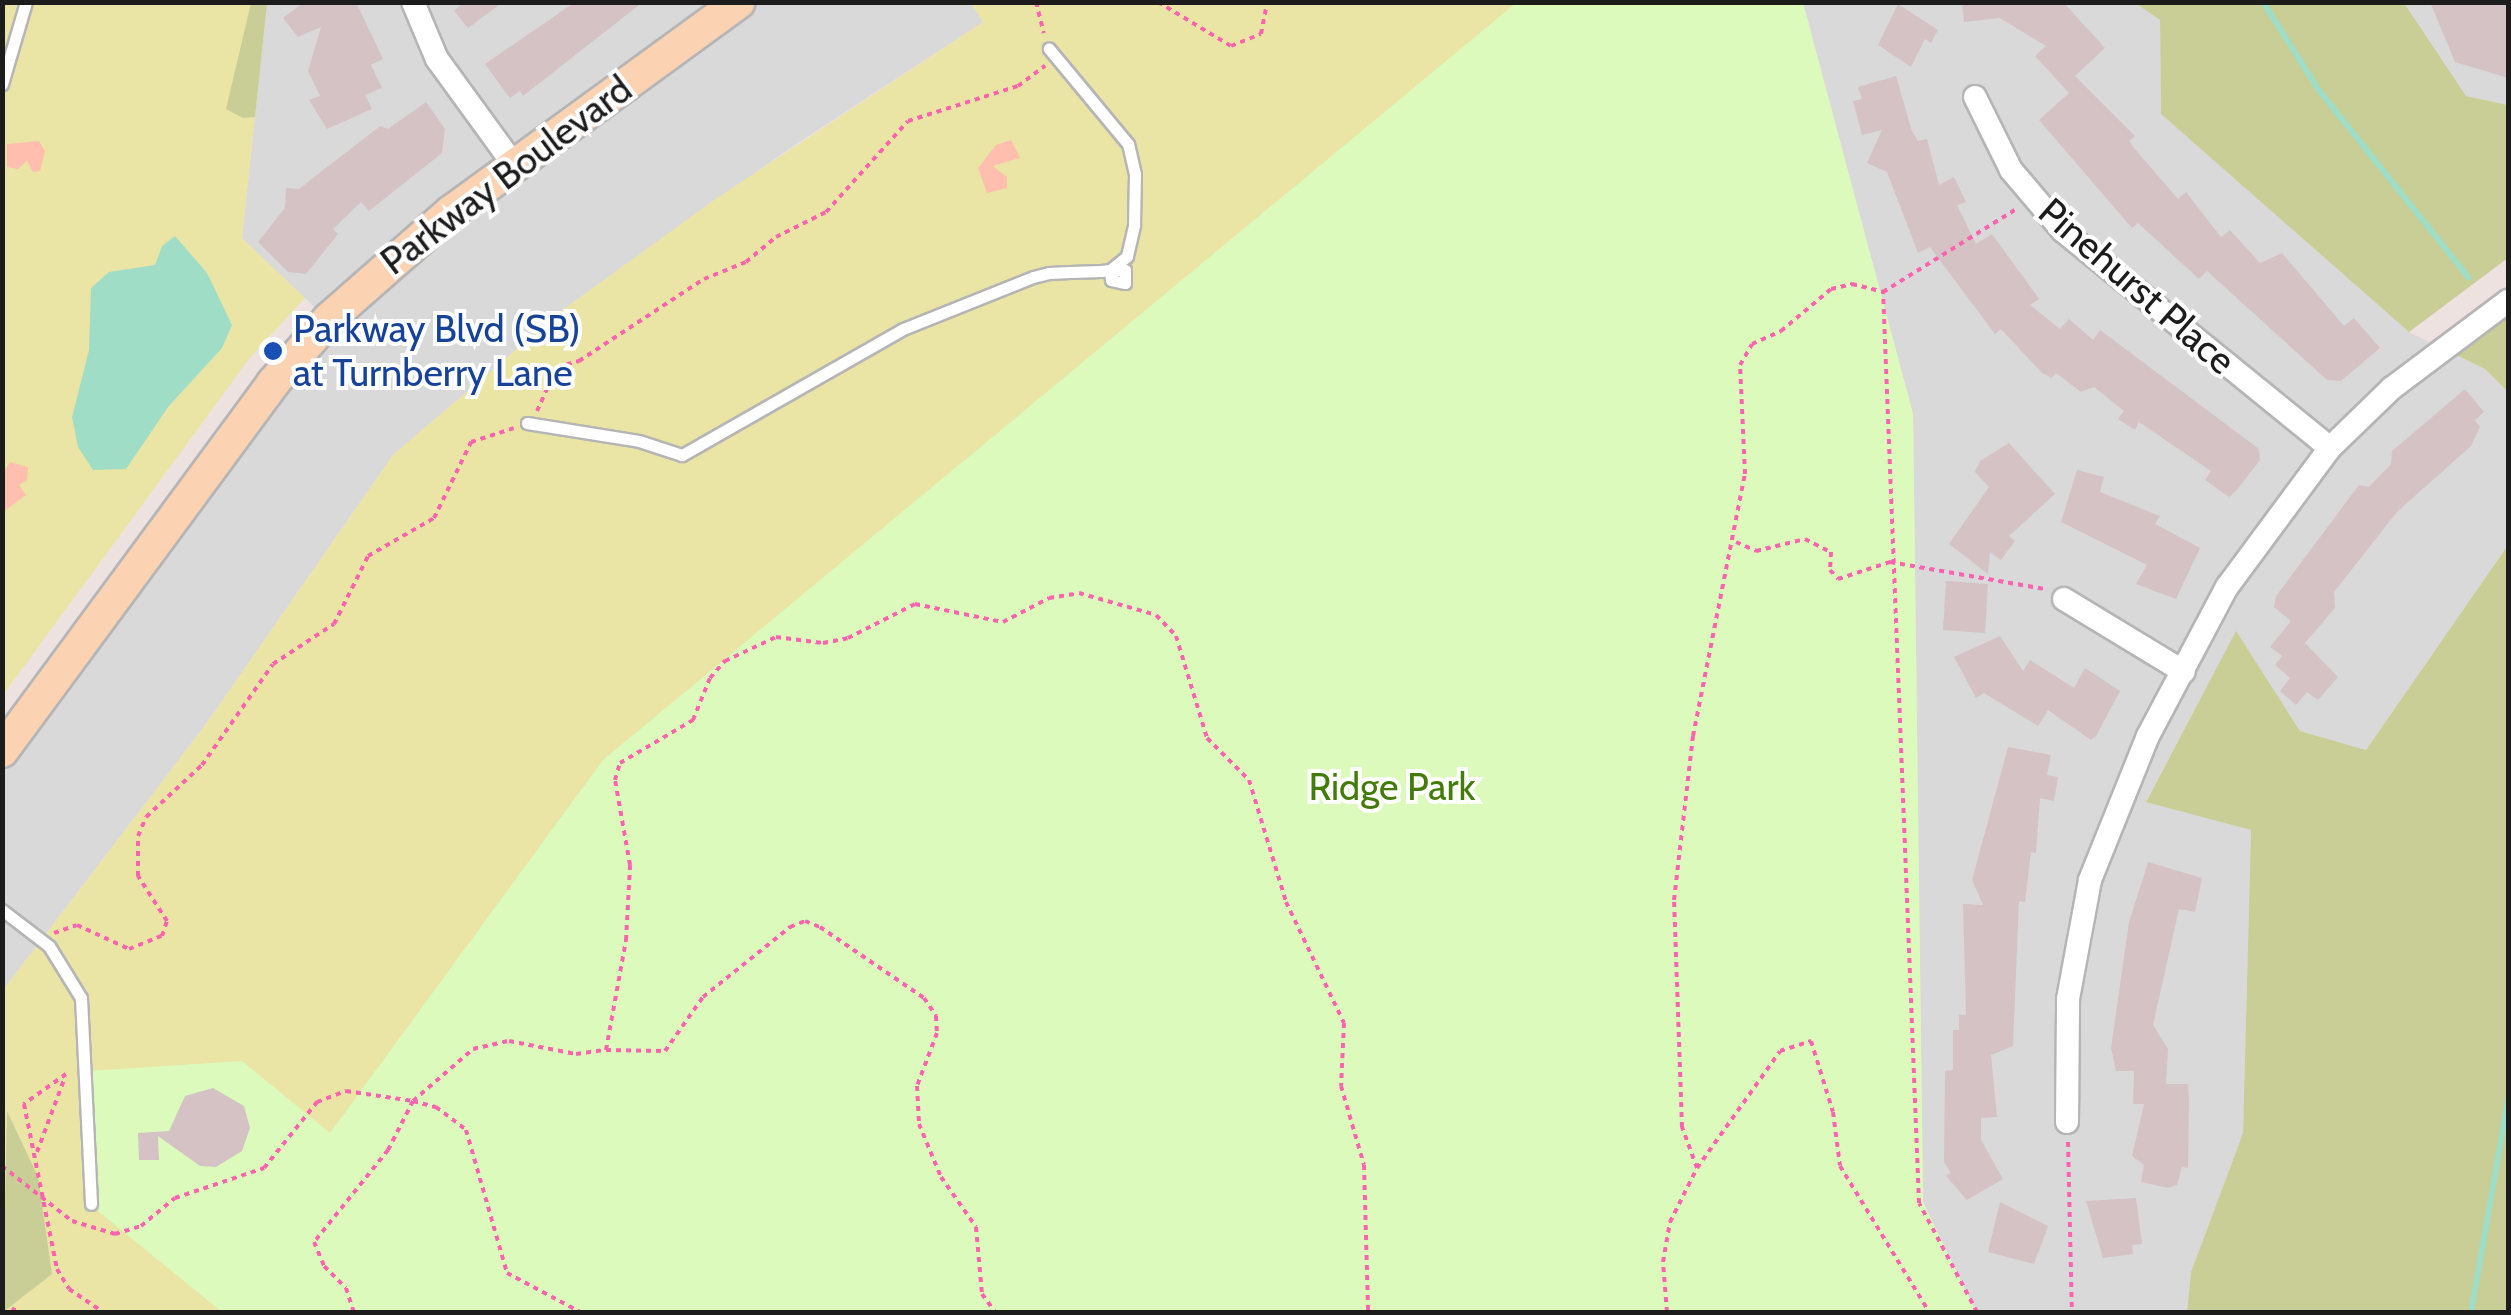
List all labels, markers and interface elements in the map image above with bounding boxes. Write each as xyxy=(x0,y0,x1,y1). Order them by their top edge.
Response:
street label: Parkway Boulevard xyxy=(372,66,640,284)
street label: Pinehurst Place xyxy=(2030,188,2244,384)
place label: Parkway Blvd (SB) at Turnberry Lane xyxy=(293,306,581,396)
marker: Parkway Blvd (SB) at Turnberry Lane xyxy=(262,340,284,362)
park label: Ridge Park xyxy=(1308,764,1476,810)

